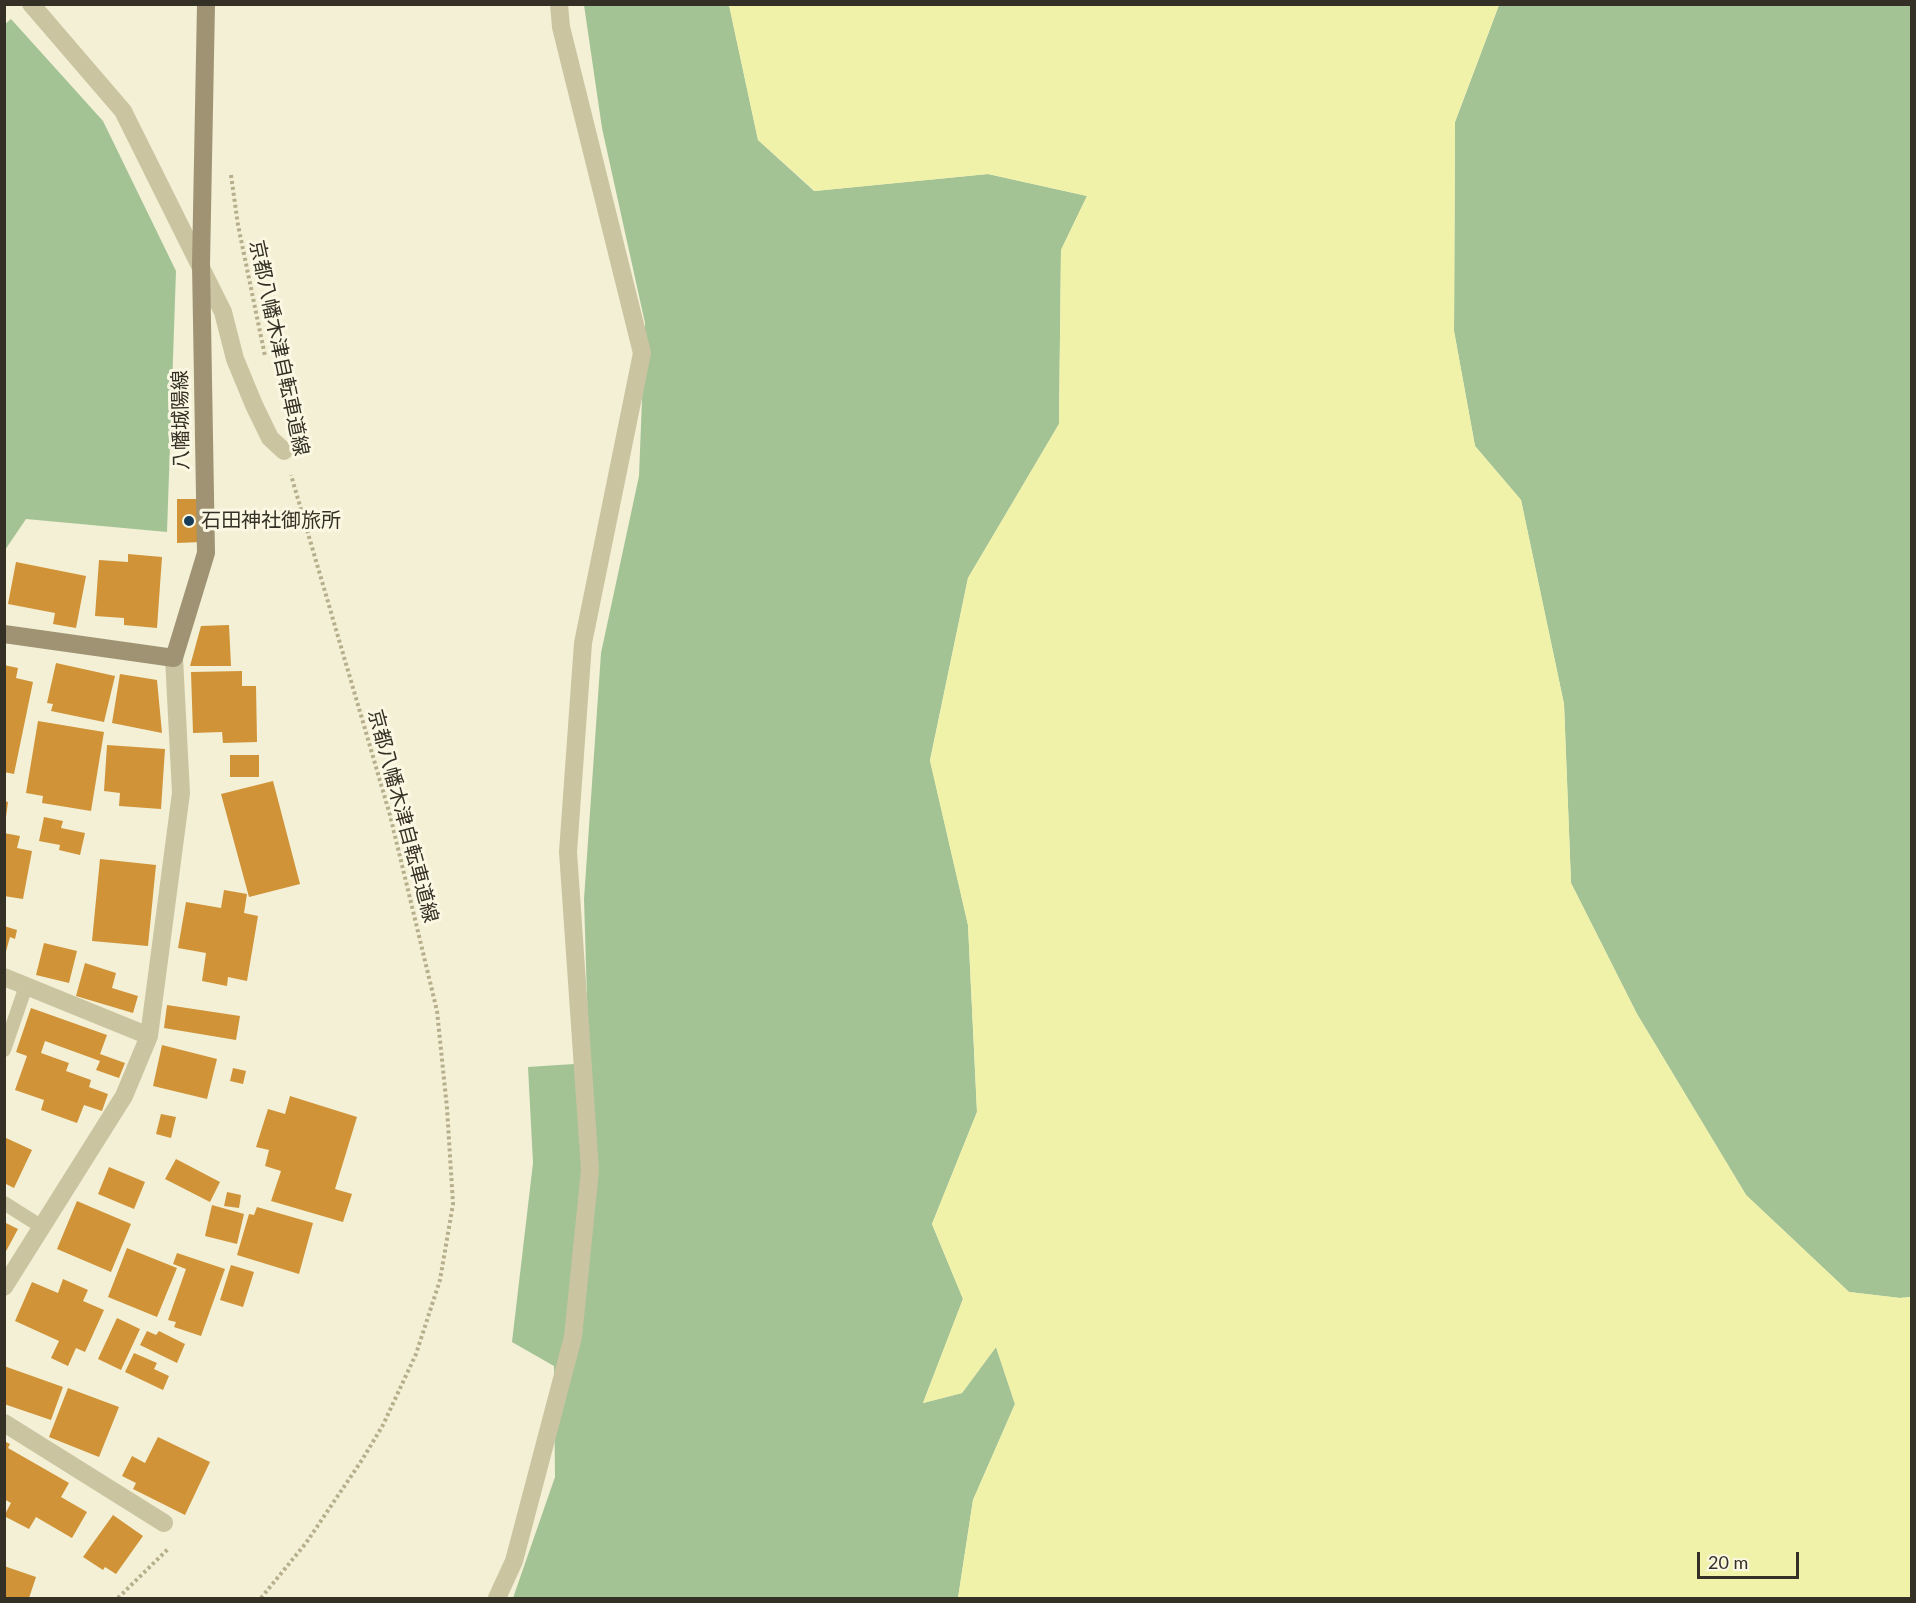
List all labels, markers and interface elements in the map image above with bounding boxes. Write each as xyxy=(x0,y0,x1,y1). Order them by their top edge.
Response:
street label: 京都八幡木津自転車道線 xyxy=(244,238,314,458)
street label: 八幡城陽線 xyxy=(168,370,194,470)
place label: 石田神社御旅所 xyxy=(201,509,341,533)
marker: 石田神社御旅所 xyxy=(182,514,196,528)
street label: 京都八幡木津自転車道線 xyxy=(363,707,443,925)
scale bar xyxy=(1700,1540,1802,1578)
text: 20 m xyxy=(1708,1551,1748,1573)

